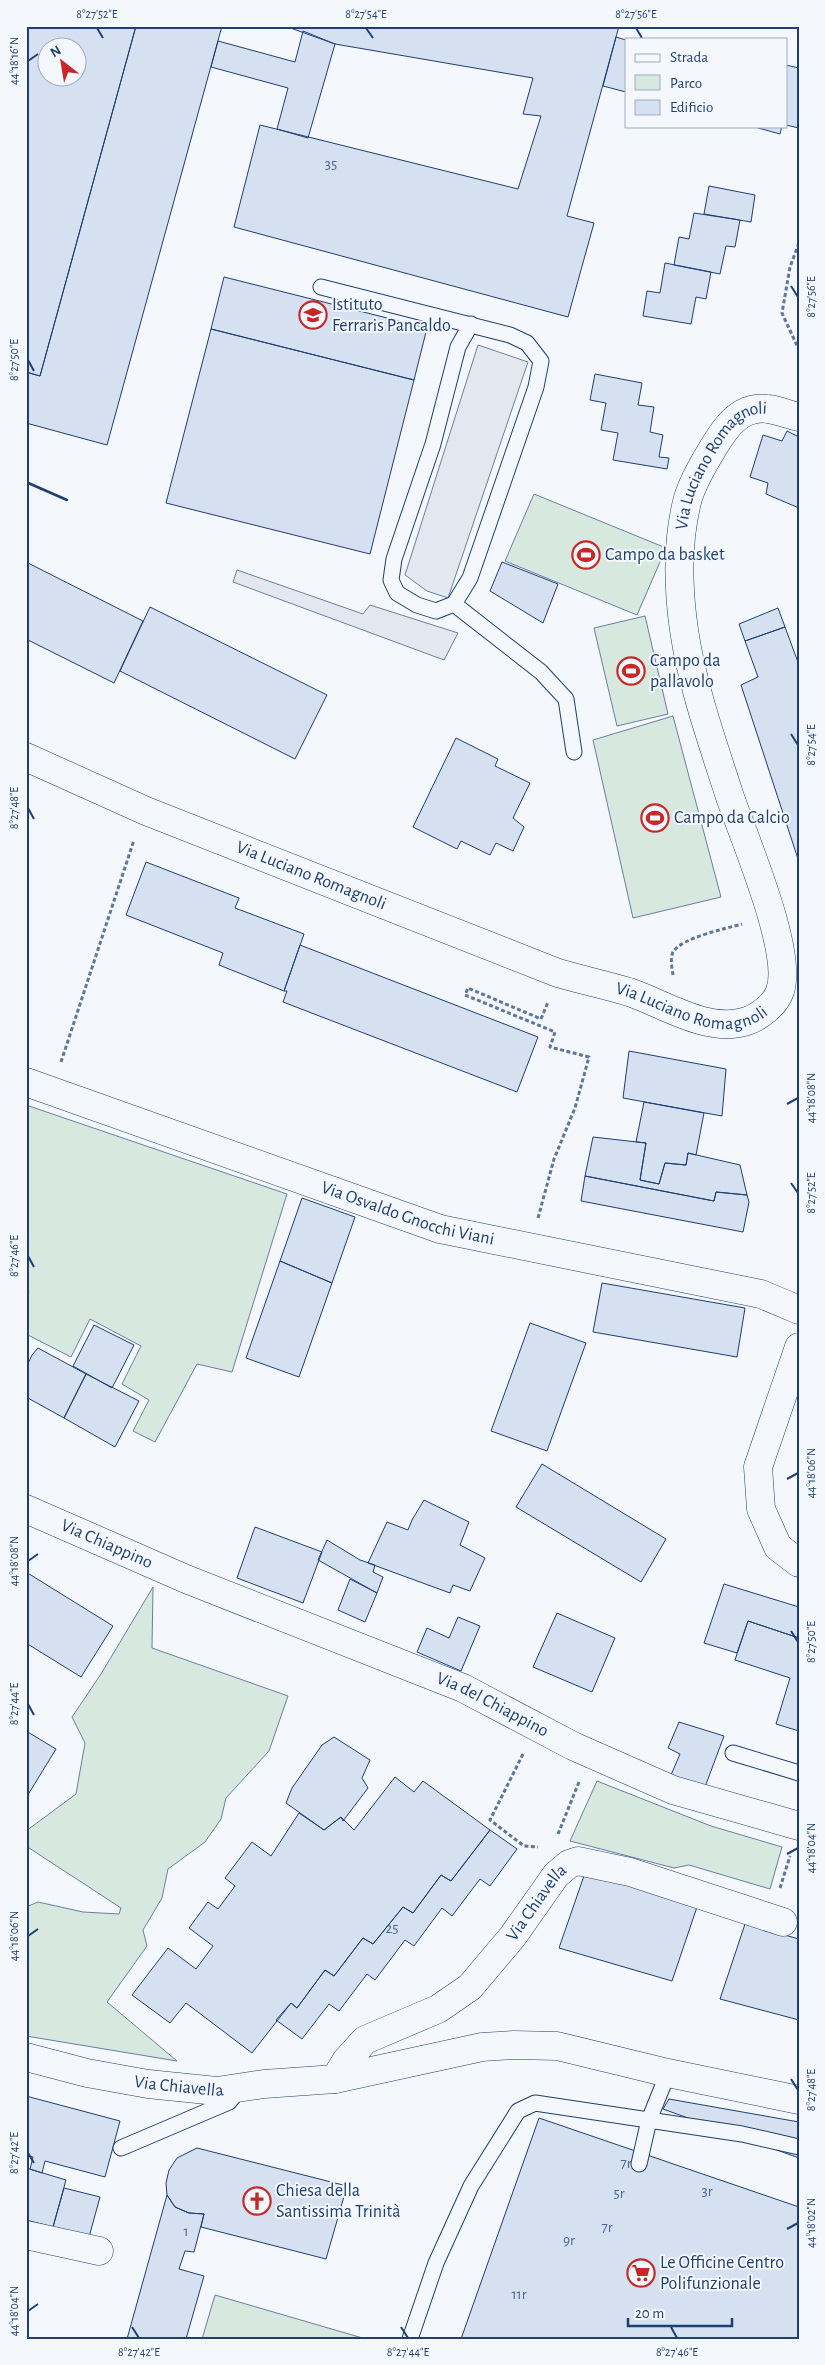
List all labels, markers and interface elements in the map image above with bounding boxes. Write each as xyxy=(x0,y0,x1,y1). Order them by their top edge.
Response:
text: 8°27'52"E xyxy=(76,8,118,20)
text: 8°27'54"E xyxy=(345,8,387,20)
text: 8°27'56"E xyxy=(615,8,657,20)
text: 44°18'16"N xyxy=(8,37,20,85)
north arrow xyxy=(38,38,88,88)
legend xyxy=(625,38,788,128)
text: N xyxy=(48,43,64,60)
text: Strada xyxy=(670,50,708,65)
text: Parco xyxy=(670,76,702,91)
text: Edificio xyxy=(670,100,713,115)
house number: 35 xyxy=(325,157,337,172)
text: 8°27'56"E xyxy=(805,276,817,318)
place label: Istituto Ferraris Pancaldo xyxy=(332,296,451,335)
school or university icon: Istituto Ferraris Pancaldo xyxy=(298,300,328,330)
text: 8°27'50"E xyxy=(8,339,20,381)
street label: Via Luciano Romagnoli xyxy=(673,400,768,531)
sports icon: Campo da basket xyxy=(571,540,601,570)
place label: Campo da basket xyxy=(605,546,725,564)
place label: Campo da pallavolo xyxy=(650,652,721,691)
sports icon: Campo da pallavolo xyxy=(616,656,646,686)
text: 8°27'54"E xyxy=(805,724,817,766)
text: 8°27'48"E xyxy=(8,787,20,829)
sports icon: Campo da Calcio xyxy=(640,803,670,833)
place label: Campo da Calcio xyxy=(674,809,790,827)
street label: Via Luciano Romagnoli xyxy=(234,838,389,913)
street label: Via Luciano Romagnoli xyxy=(614,980,771,1033)
text: 44°18'08"N xyxy=(805,1073,817,1123)
text: 8°27'52"E xyxy=(805,1172,817,1214)
street label: Via Osvaldo Gnocchi Viani xyxy=(319,1178,496,1249)
text: 8°27'46"E xyxy=(8,1235,20,1277)
text: 44°18'06"N xyxy=(805,1448,817,1498)
street label: Via Chiappino xyxy=(58,1516,155,1572)
text: 44°18'08"N xyxy=(8,1536,20,1586)
text: 8°27'50"E xyxy=(805,1621,817,1663)
street label: Via del Chiappino xyxy=(434,1669,552,1740)
text: 8°27'44"E xyxy=(8,1683,20,1725)
text: 44°18'04"N xyxy=(805,1823,817,1873)
street label: Via Chiavella xyxy=(503,1861,570,1945)
text: 44°18'06"N xyxy=(8,1911,20,1961)
house number: 25 xyxy=(385,1921,399,1936)
text: 8°27'48"E xyxy=(805,2069,817,2111)
street label: Via Chiavella xyxy=(133,2073,225,2100)
text: 8°27'42"E xyxy=(8,2132,20,2174)
house number: 7r xyxy=(620,2156,632,2171)
place label: Chiesa della Santissima Trinità xyxy=(276,2182,401,2221)
house number: 3r xyxy=(701,2184,713,2199)
church icon: Chiesa della Santissima Trinità xyxy=(242,2186,272,2216)
house number: 5r xyxy=(613,2186,625,2201)
text: 44°18'02"N xyxy=(805,2198,817,2248)
house number: 7r xyxy=(601,2220,613,2235)
house number: 1 xyxy=(183,2224,189,2239)
house number: 9r xyxy=(563,2233,575,2248)
place label: Le Officine Centro Polifunzionale xyxy=(660,2254,784,2293)
supermarket icon: Le Officine Centro Polifunzionale xyxy=(626,2258,656,2288)
text: 44°18'04"N xyxy=(8,2286,20,2336)
house number: 11r xyxy=(511,2287,527,2302)
scale bar xyxy=(628,2295,731,2327)
text: 20 m xyxy=(635,2306,664,2321)
text: 8°27'42"E xyxy=(118,2346,160,2358)
text: 8°27'44"E xyxy=(387,2346,429,2358)
text: 8°27'46"E xyxy=(656,2346,698,2358)

